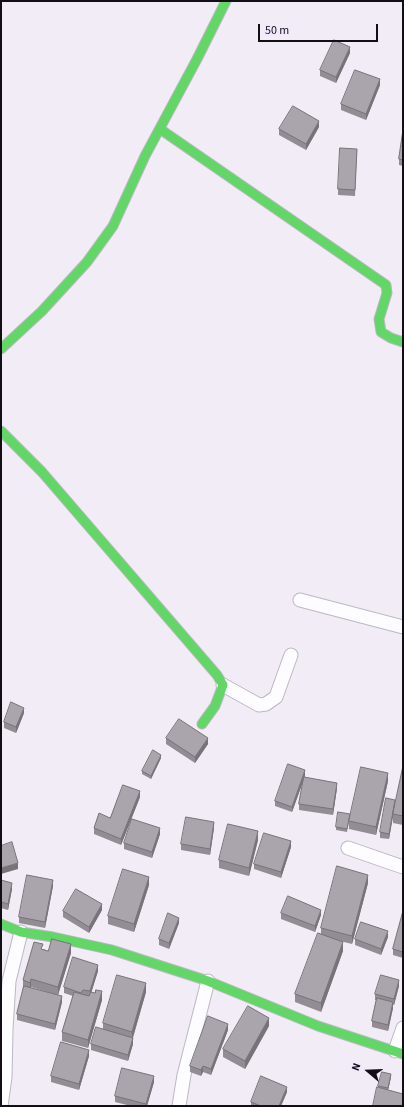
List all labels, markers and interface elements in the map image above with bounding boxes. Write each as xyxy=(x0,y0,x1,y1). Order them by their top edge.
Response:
scale bar xyxy=(260,16,380,42)
text: 50 m xyxy=(265,22,289,39)
north arrow xyxy=(348,1051,388,1091)
text: N xyxy=(348,1061,364,1073)

